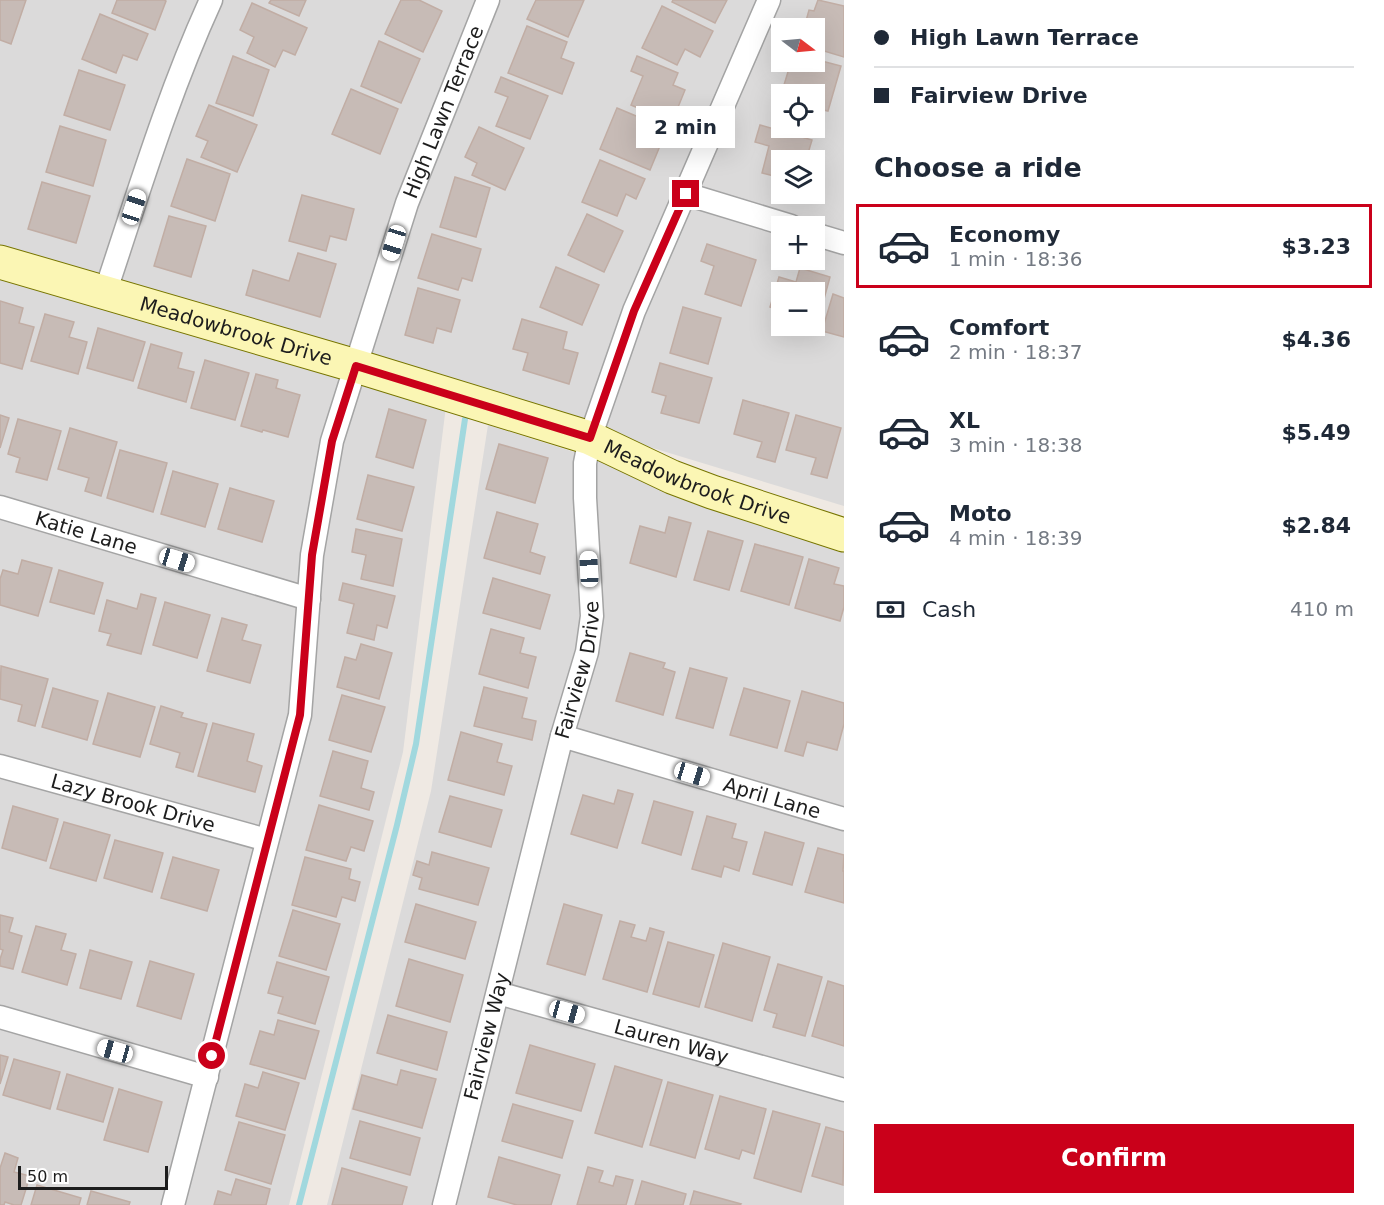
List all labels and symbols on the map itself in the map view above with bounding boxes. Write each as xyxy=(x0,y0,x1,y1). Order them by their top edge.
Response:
north arrow xyxy=(771,18,825,72)
street label: High Lawn Terrace xyxy=(398,22,489,202)
callout: 2 min xyxy=(636,107,736,149)
route end xyxy=(672,180,699,207)
car xyxy=(120,187,148,227)
car xyxy=(380,223,408,263)
street label: Meadowbrook Drive xyxy=(137,291,335,370)
street label: Meadowbrook Drive xyxy=(600,434,794,529)
street label: Katie Lane xyxy=(32,506,140,559)
car xyxy=(157,546,197,574)
car xyxy=(579,551,599,587)
street label: Fairview Drive xyxy=(550,600,604,742)
car xyxy=(672,760,712,788)
street label: Lazy Brook Drive xyxy=(48,769,218,837)
street label: April Lane xyxy=(720,772,824,824)
street label: Fairview Way xyxy=(459,970,514,1103)
car xyxy=(547,998,587,1026)
street label: Lauren Way xyxy=(611,1014,731,1069)
car xyxy=(95,1037,135,1065)
route start xyxy=(198,1042,225,1069)
scale bar xyxy=(18,1163,168,1190)

